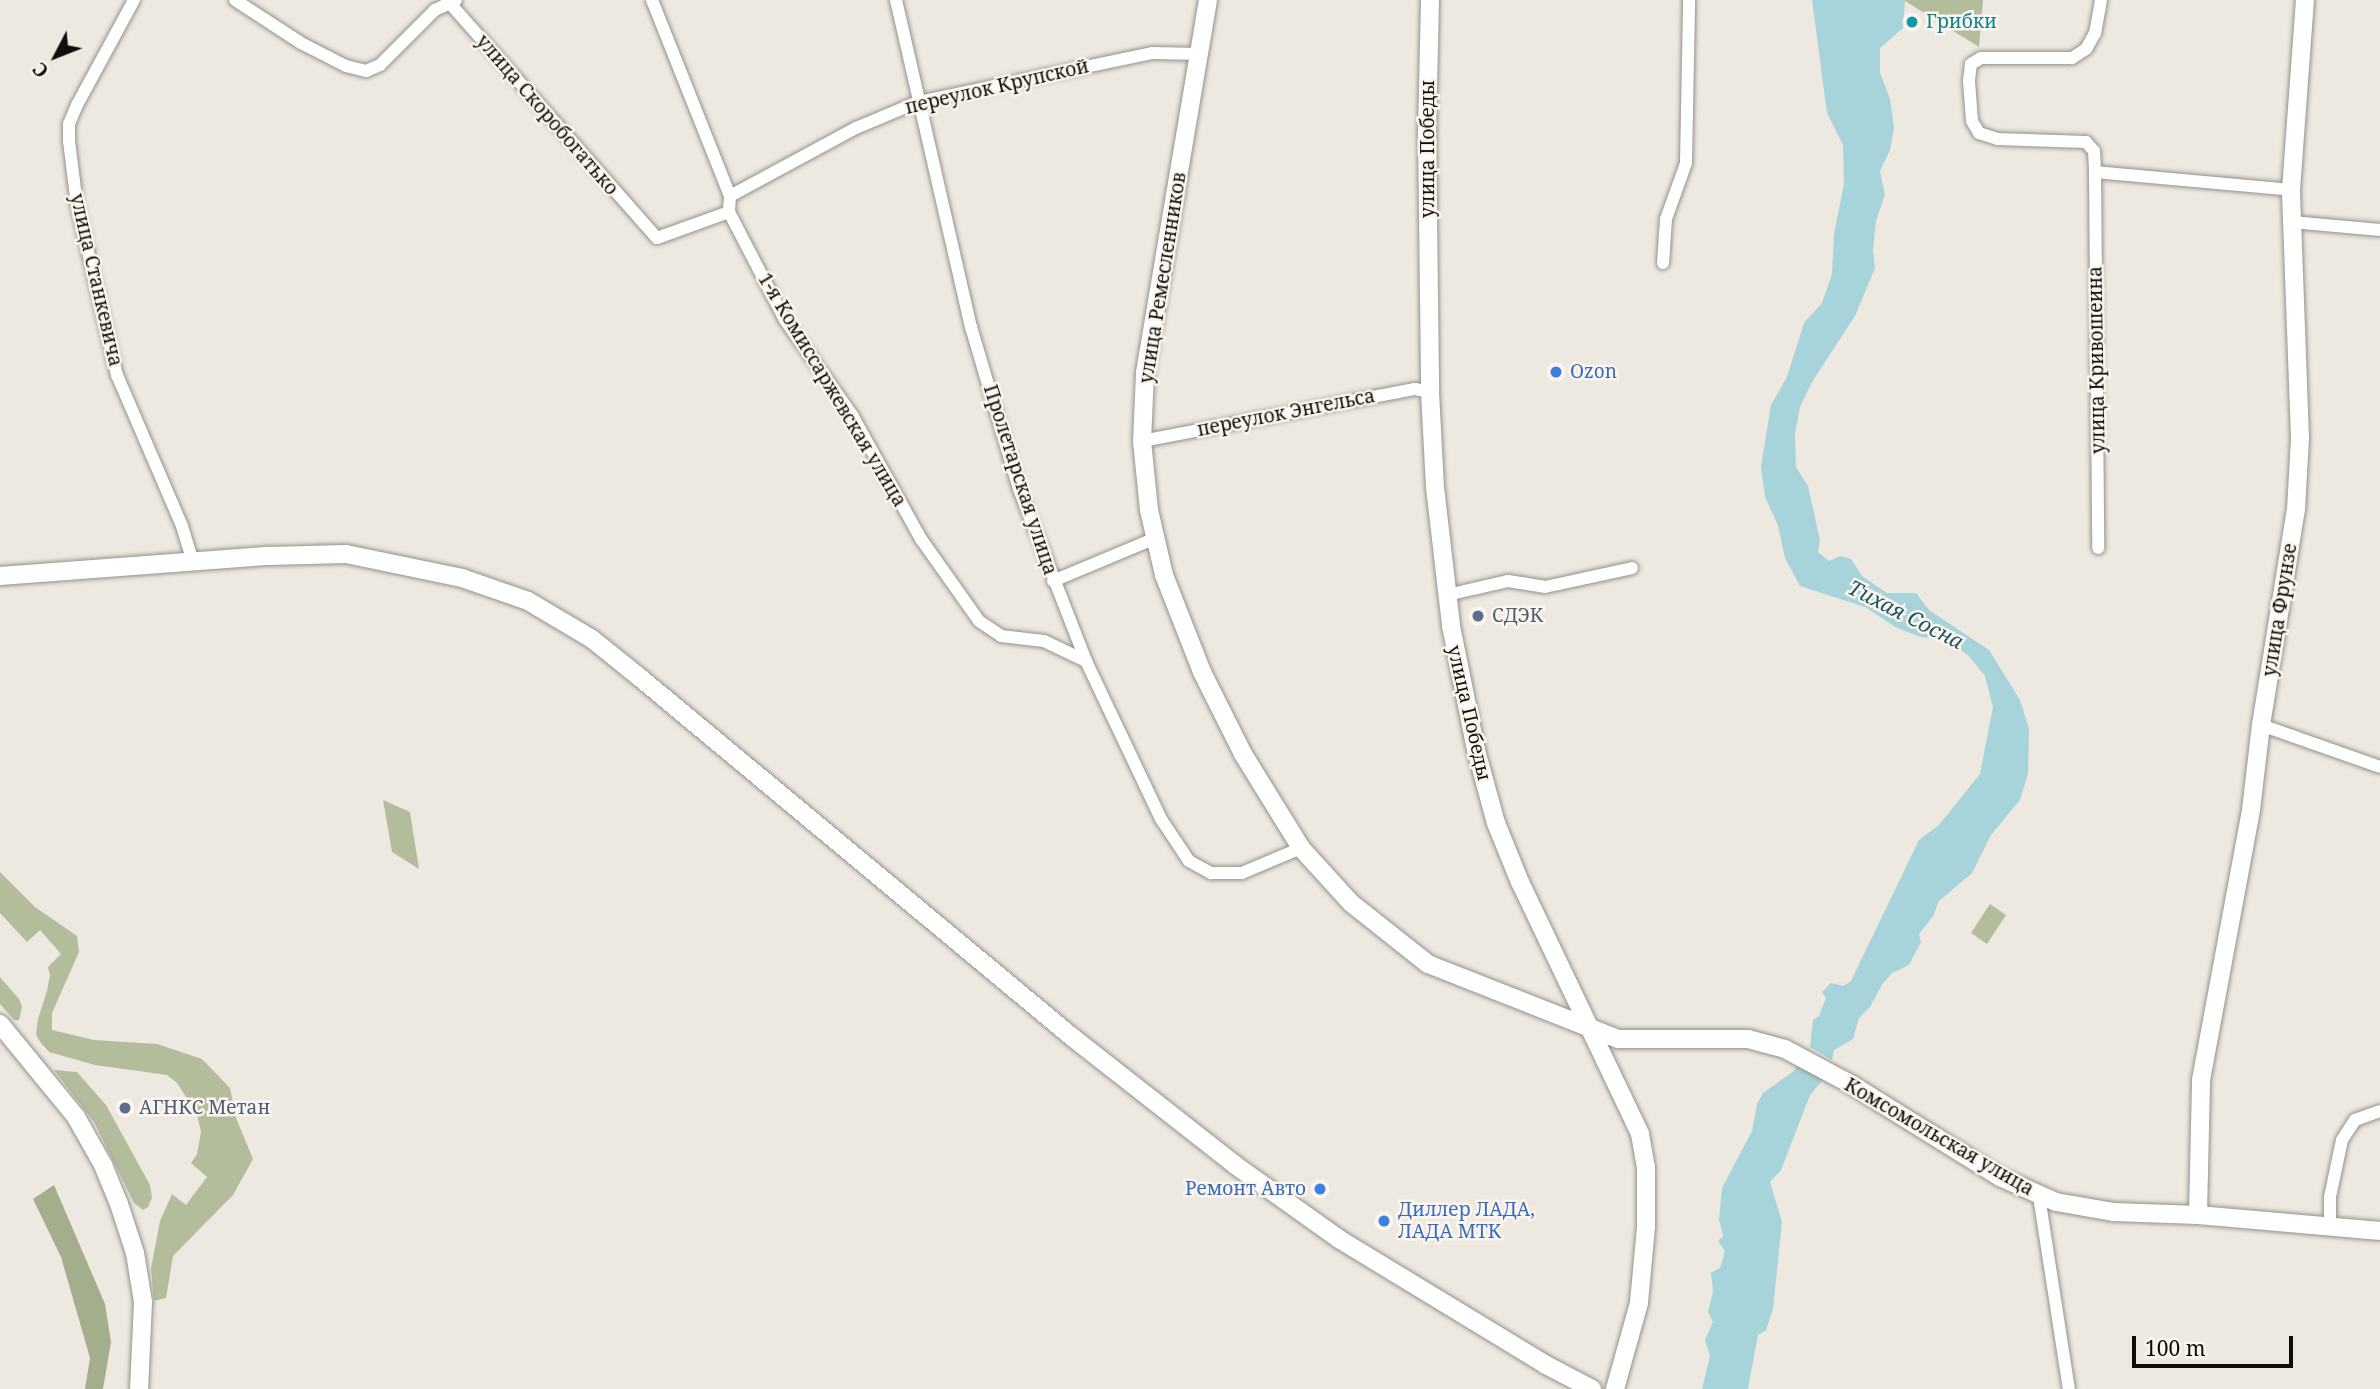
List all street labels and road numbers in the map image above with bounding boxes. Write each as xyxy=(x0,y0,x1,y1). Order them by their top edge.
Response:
street label: улица Скоробогатько xyxy=(471,30,623,200)
street label: переулок Крупской xyxy=(903,55,1091,119)
street label: улица Победы xyxy=(1417,80,1439,218)
street label: улица Ремесленников xyxy=(1135,171,1191,385)
street label: улица Станкевича xyxy=(65,191,127,369)
street label: улица Кривошеина xyxy=(2084,266,2110,454)
street label: 1-я Комиссаржевская улица xyxy=(753,269,911,511)
street label: Пролетарская улица xyxy=(978,382,1062,578)
street label: переулок Энгельса xyxy=(1195,385,1377,441)
street label: улица Фрунзе xyxy=(2258,542,2302,678)
street label: улица Победы xyxy=(1442,643,1496,783)
street label: Комсомольская улица xyxy=(1840,1073,2038,1201)

